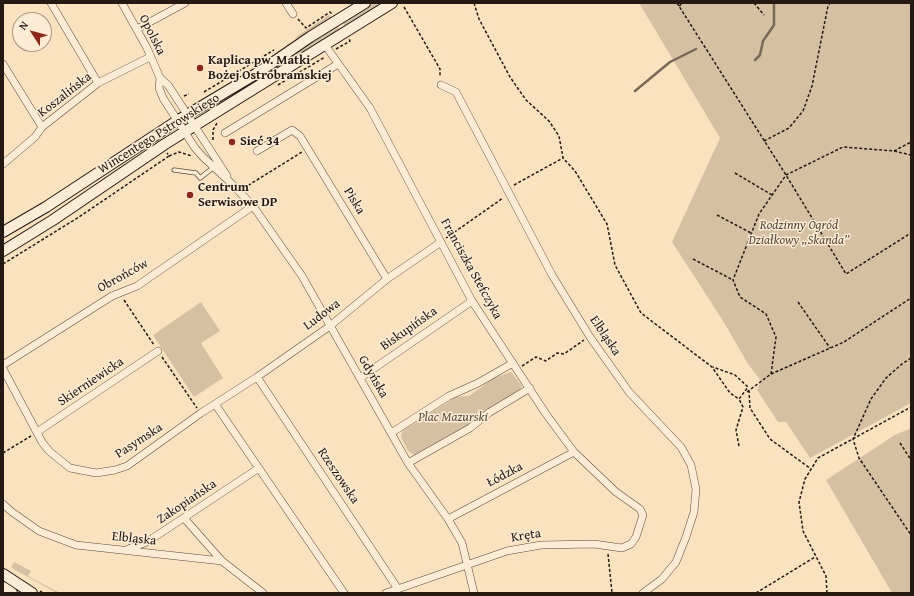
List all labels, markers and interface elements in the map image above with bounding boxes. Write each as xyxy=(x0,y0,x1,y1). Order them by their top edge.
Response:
north arrow xyxy=(12,12,52,52)
street label: Opolska xyxy=(135,12,169,58)
text: N xyxy=(14,18,32,33)
place label: Kaplica pw. Matki Bożej Ostrobramskiej xyxy=(208,53,332,84)
marker: Kaplica pw. Matki Bożej Ostrobramskiej xyxy=(195,63,205,73)
street label: Koszalińska xyxy=(35,69,95,121)
street label: Wincentego Pstrowskiego xyxy=(96,90,222,178)
place label: Sieć 34 xyxy=(240,134,280,150)
marker: Sieć 34 xyxy=(227,137,237,147)
place label: Centrum Serwisowe DP xyxy=(198,180,277,211)
street label: Piska xyxy=(340,185,368,217)
marker: Centrum Serwisowe DP xyxy=(185,190,195,200)
street label: Franciszka Stefczyka xyxy=(437,216,505,322)
park label: Rodzinny Ogród Działkowy „Skanda” xyxy=(749,218,849,249)
street label: Obrońców xyxy=(95,256,151,296)
street label: Ludowa xyxy=(301,296,343,334)
street label: Biskupińska xyxy=(378,304,440,354)
street label: Elbląska xyxy=(586,313,624,359)
street label: Gdyńska xyxy=(355,353,391,401)
street label: Skierniewicka xyxy=(55,354,127,410)
park label: Plac Mazurski xyxy=(418,410,488,426)
street label: Pasymska xyxy=(112,420,166,462)
street label: Rzeszowska xyxy=(314,445,362,507)
street label: Łódzka xyxy=(484,459,526,491)
street label: Zakopiańska xyxy=(154,477,220,527)
street label: Kręta xyxy=(510,526,542,546)
street label: Elbląska xyxy=(111,529,157,549)

